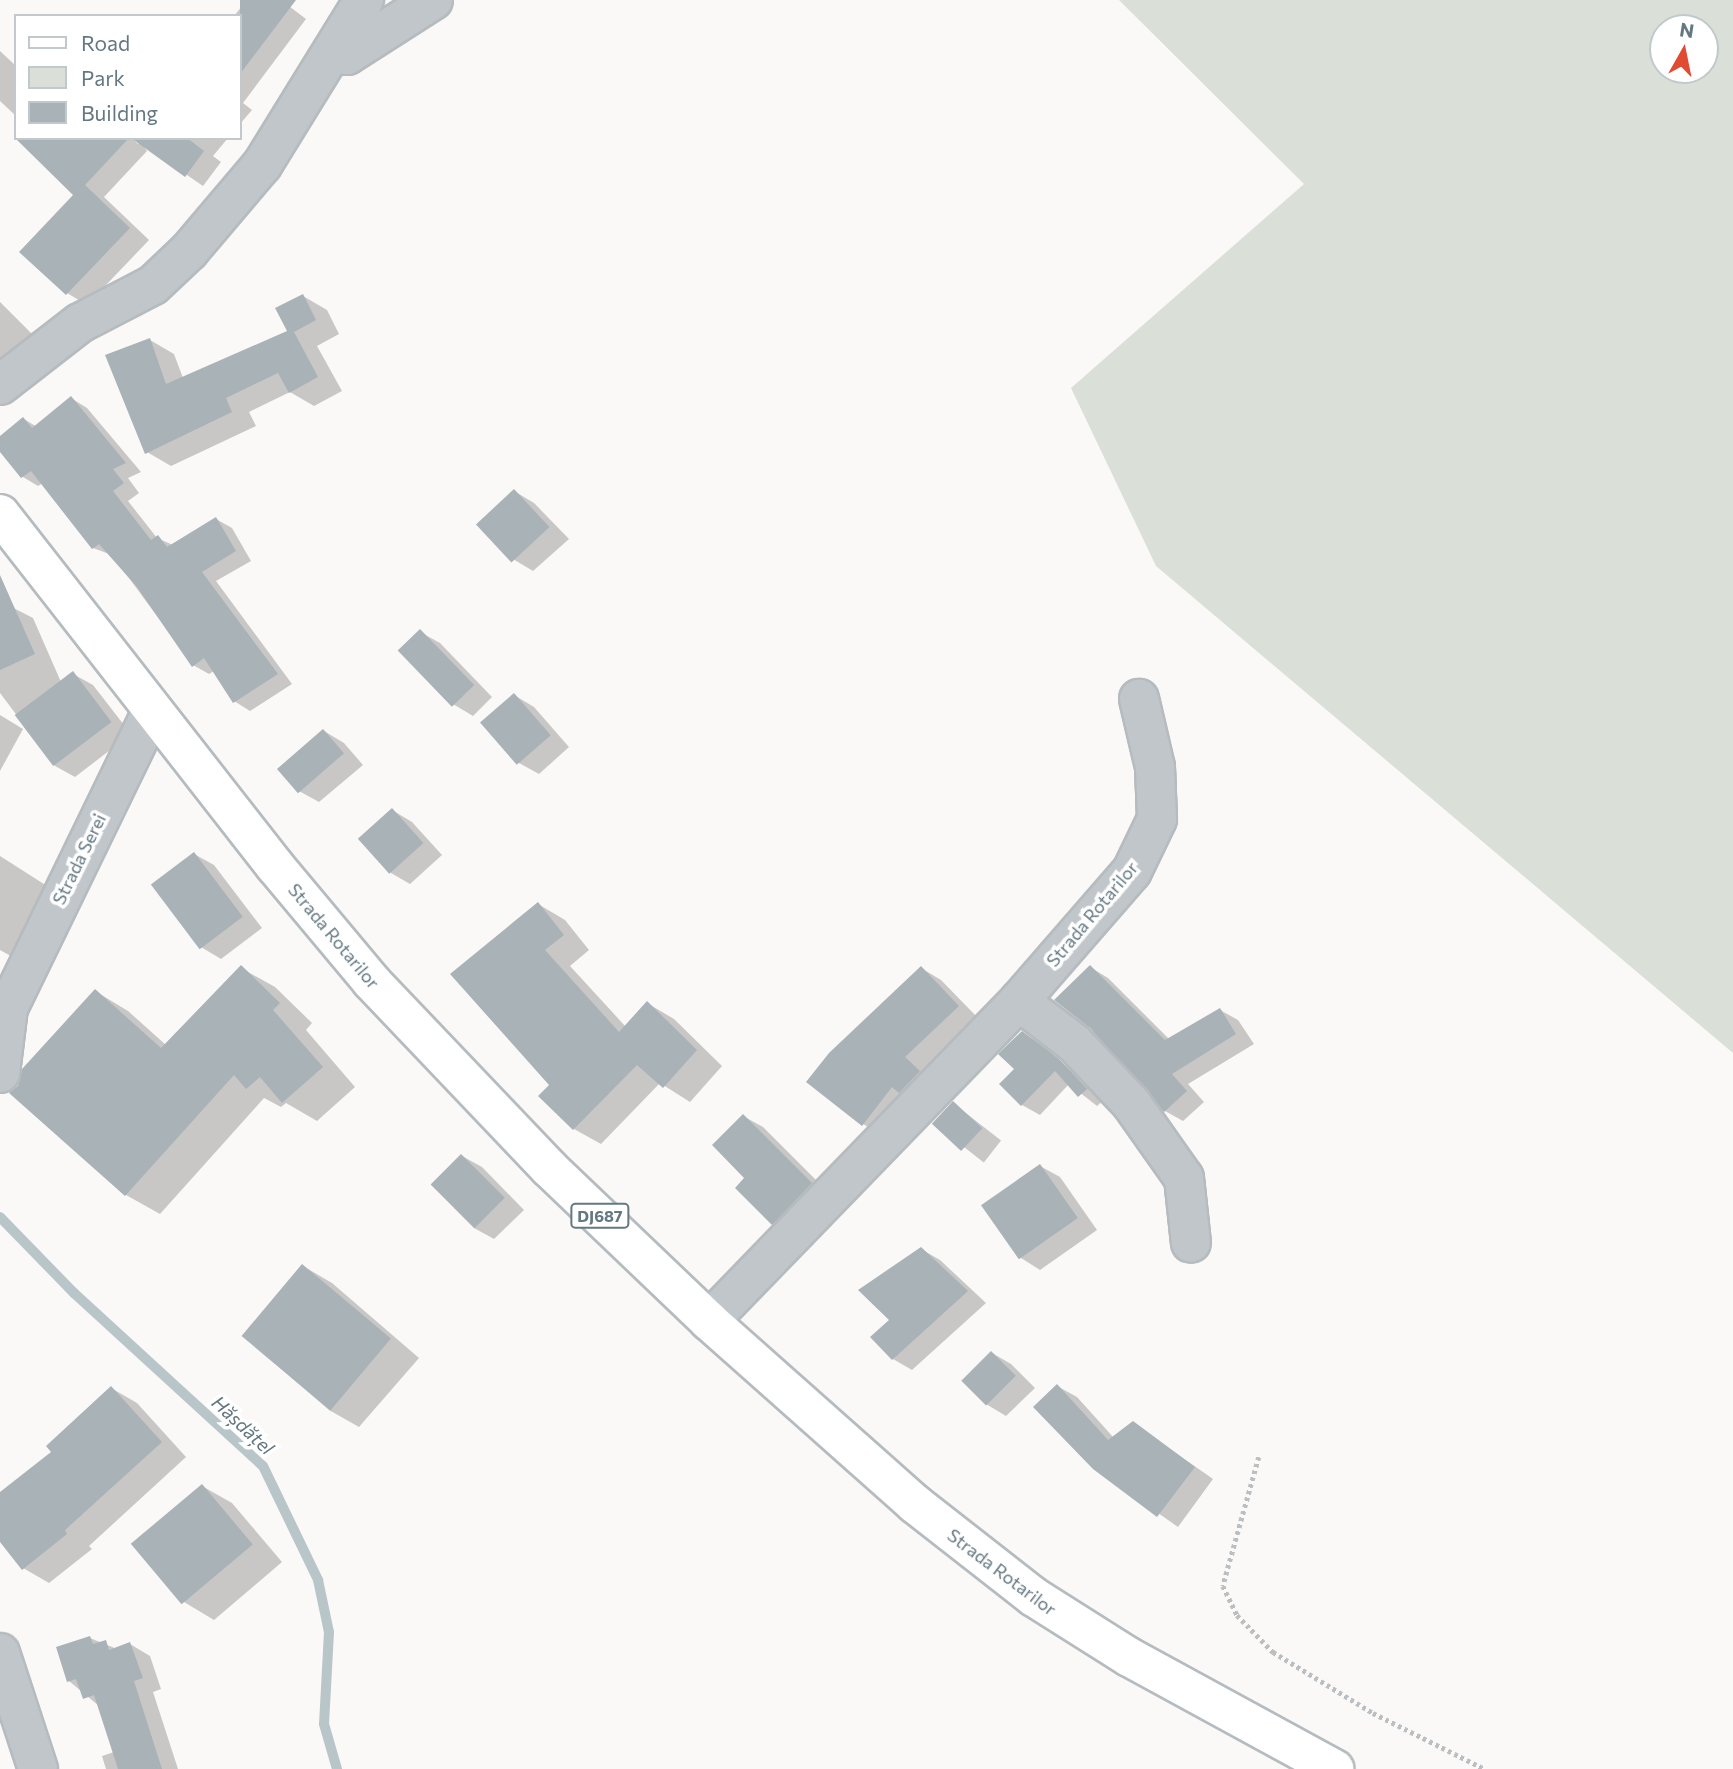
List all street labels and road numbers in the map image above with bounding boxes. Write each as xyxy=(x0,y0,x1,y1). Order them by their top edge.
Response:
street label: Strada Serei xyxy=(48,810,110,908)
street label: Strada Rotarilor xyxy=(1042,857,1142,971)
street label: Strada Rotarilor xyxy=(284,879,384,993)
road number: DJ687 xyxy=(570,1204,630,1228)
street label: Strada Rotarilor xyxy=(943,1524,1061,1620)

